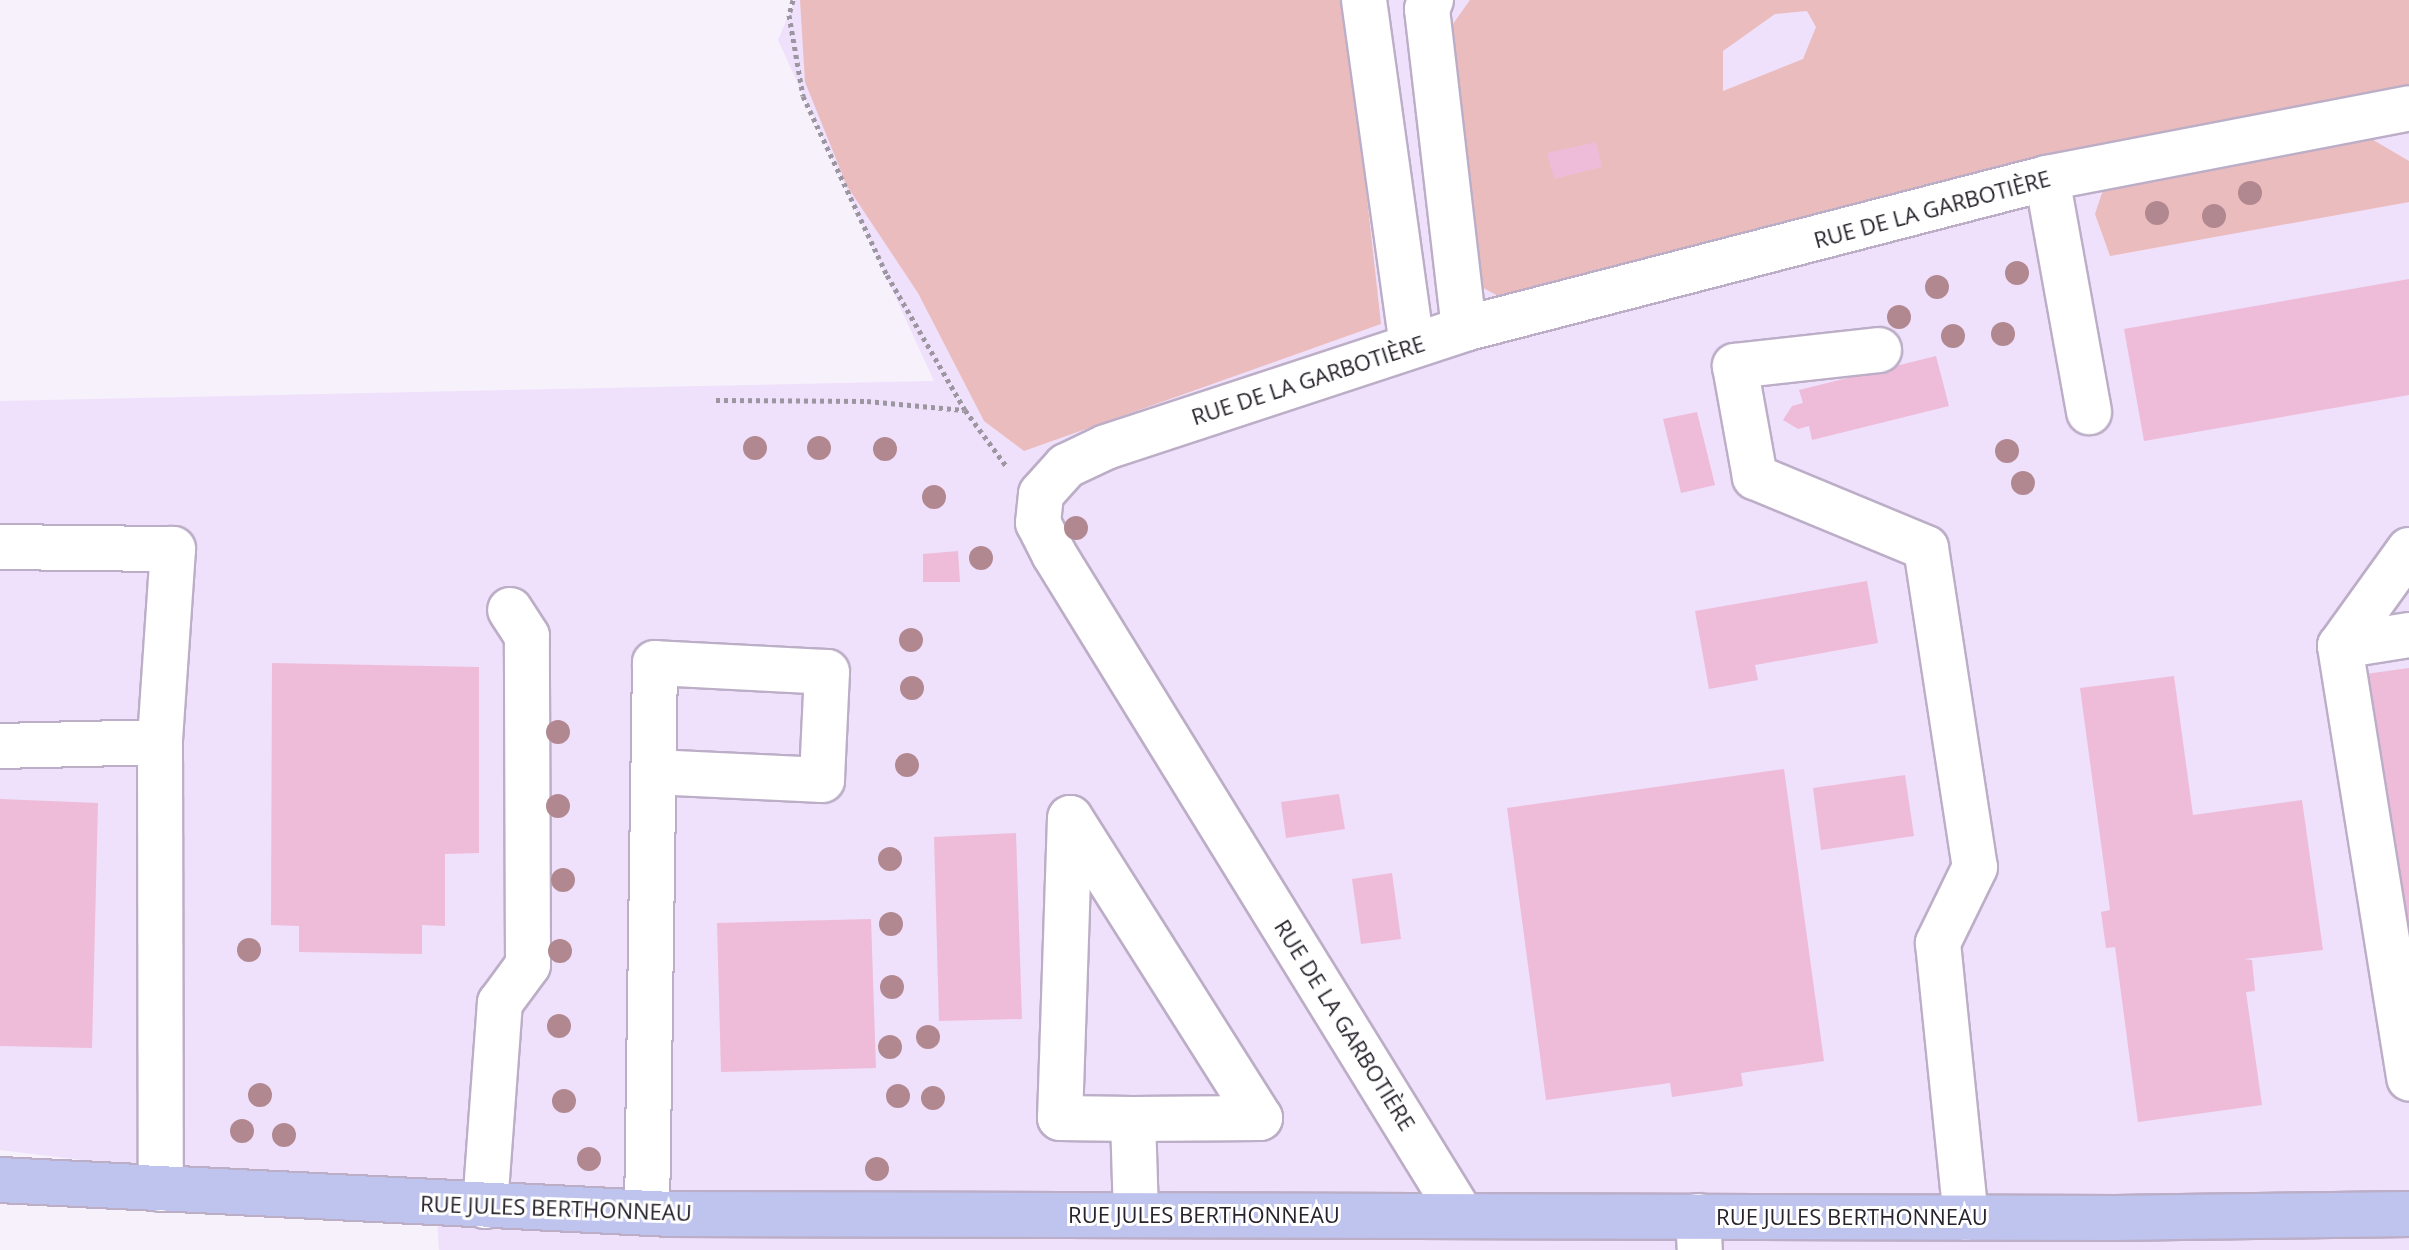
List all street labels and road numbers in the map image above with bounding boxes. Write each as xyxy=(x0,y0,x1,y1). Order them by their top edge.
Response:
street label: RUE DE LA GARBOTIÈRE xyxy=(1811,165,2053,253)
street label: RUE DE LA GARBOTIÈRE xyxy=(1188,330,1428,430)
street label: RUE DE LA GARBOTIÈRE xyxy=(1269,915,1421,1135)
street label: RUE JULES BERTHONNEAU xyxy=(420,1190,692,1226)
street label: RUE JULES BERTHONNEAU xyxy=(1068,1202,1340,1228)
street label: RUE JULES BERTHONNEAU xyxy=(1716,1204,1988,1230)

